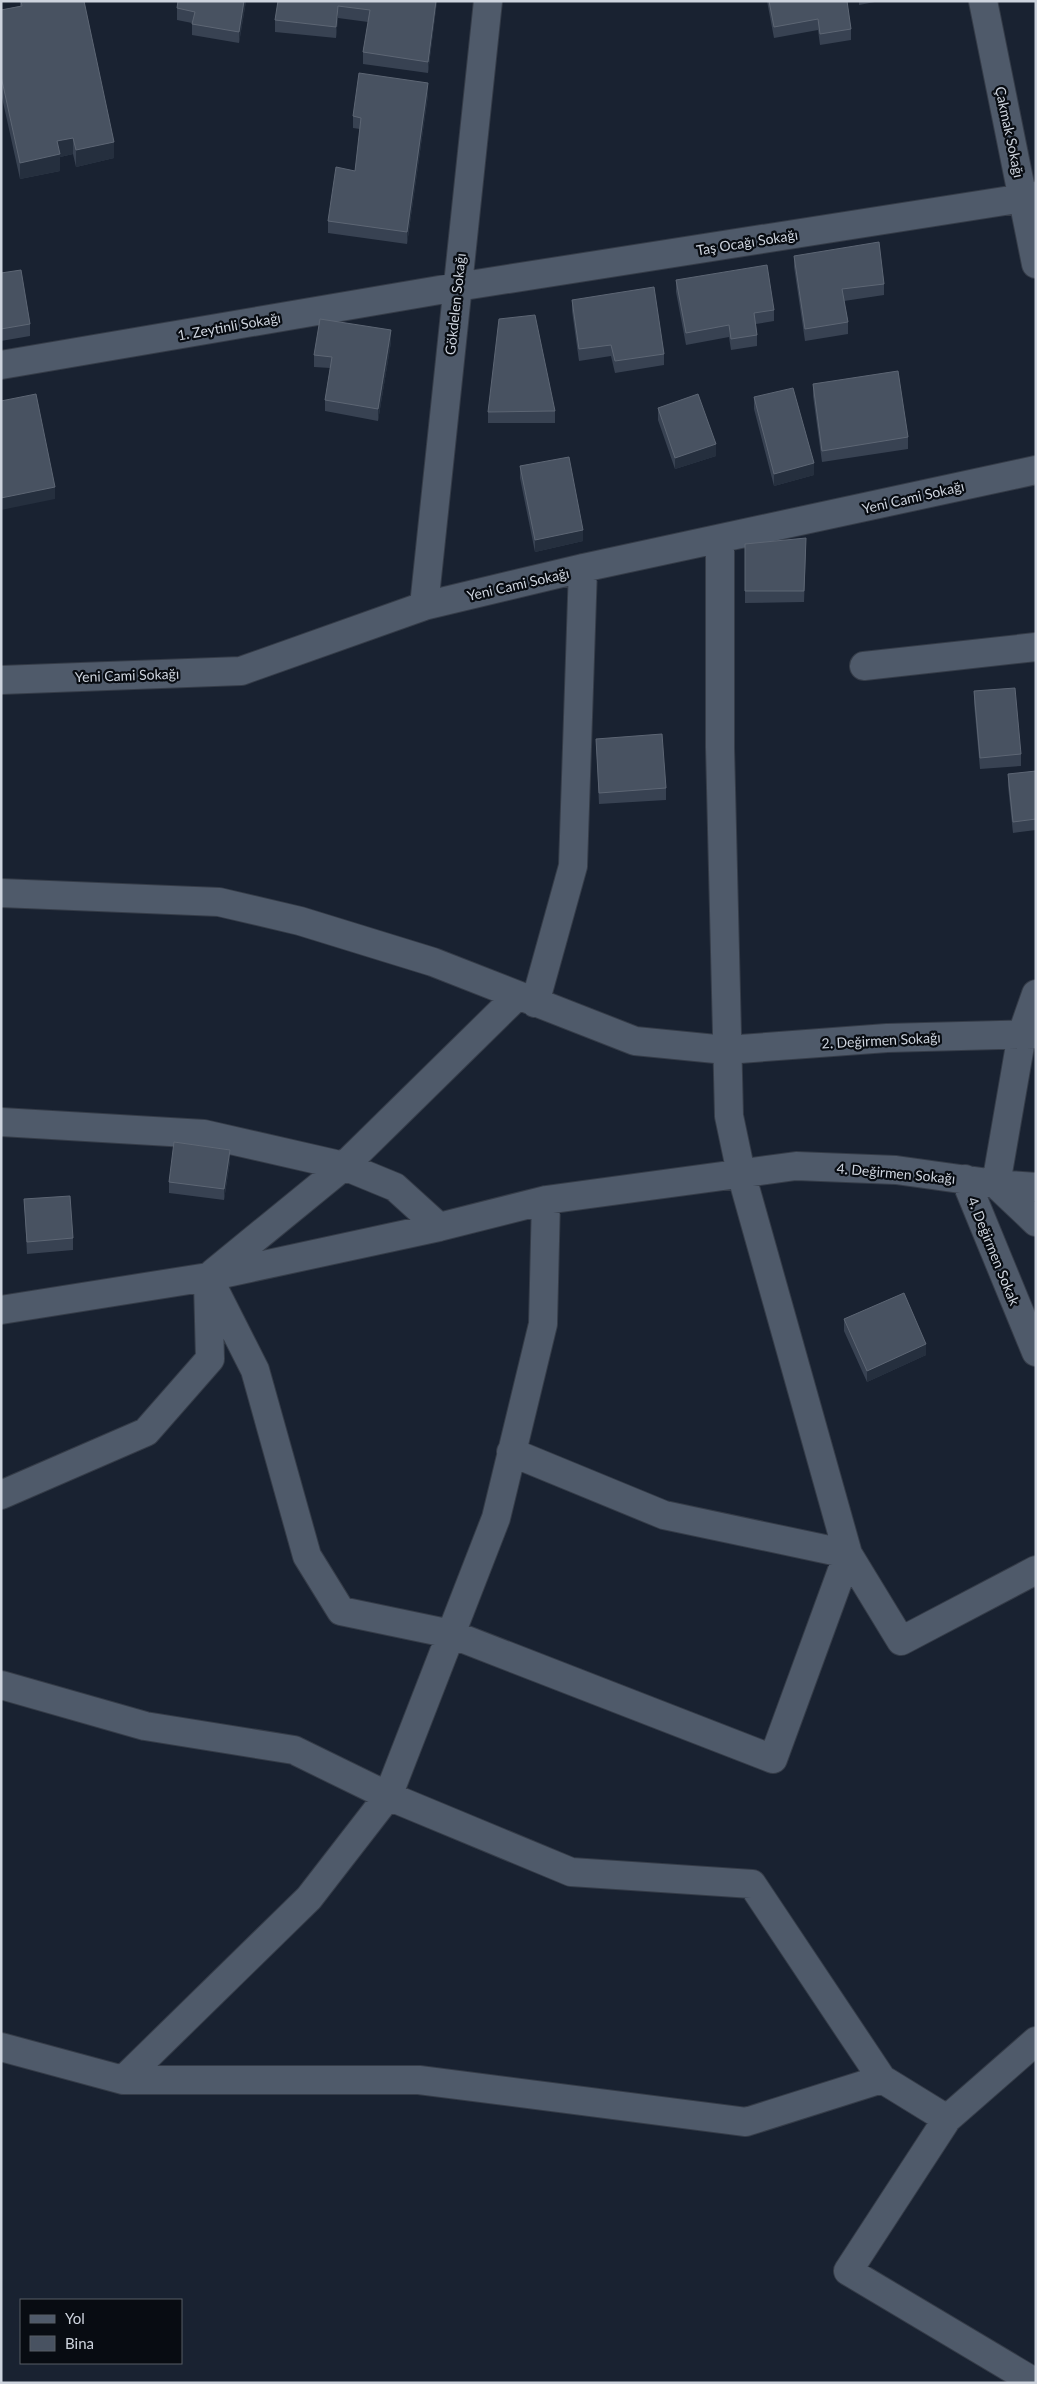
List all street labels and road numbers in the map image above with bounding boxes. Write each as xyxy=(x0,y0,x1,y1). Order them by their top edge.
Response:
street label: Çakmak Sokağı xyxy=(992,85,1028,179)
street label: Taş Ocağı Sokağı xyxy=(695,226,799,258)
street label: Gökdelen Sokağı xyxy=(441,252,469,356)
street label: 1. Zeytinli Sokağı xyxy=(176,309,282,343)
street label: Yeni Cami Sokağı xyxy=(860,477,966,517)
street label: Yeni Cami Sokağı xyxy=(465,564,571,604)
street label: Yeni Cami Sokağı xyxy=(75,665,179,685)
street label: 2. Değirmen Sokağı xyxy=(821,1028,941,1052)
street label: 4. Değirmen Sokağı xyxy=(836,1159,956,1187)
street label: 4. Değirmen Sokak xyxy=(964,1194,1024,1309)

